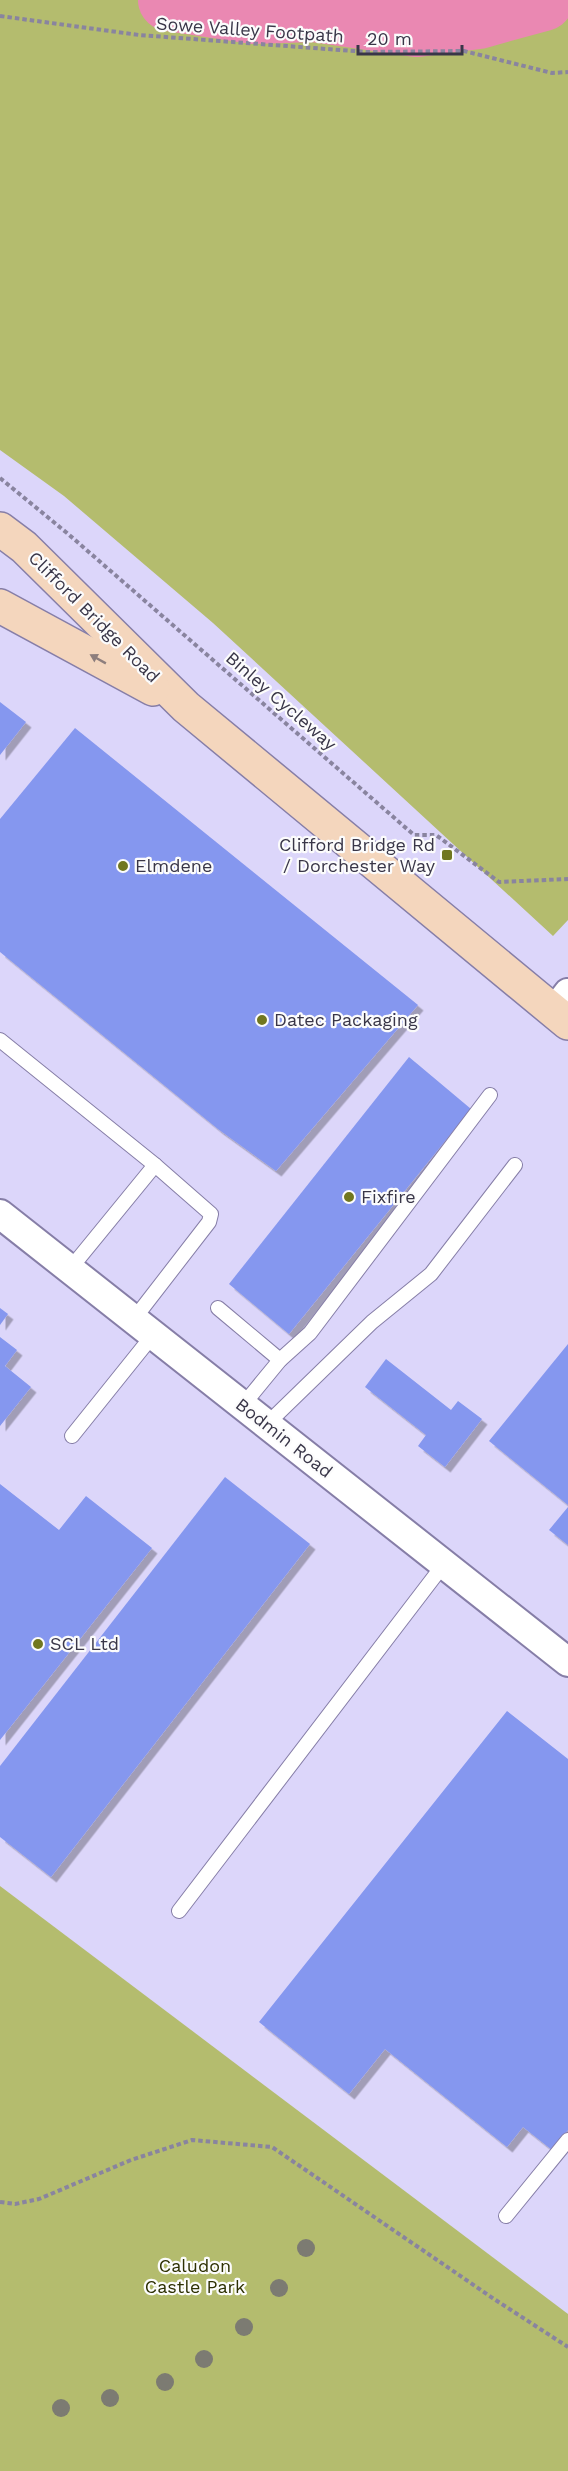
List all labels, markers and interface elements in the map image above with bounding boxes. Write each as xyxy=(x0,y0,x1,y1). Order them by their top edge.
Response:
street label: Sowe Valley Footpath xyxy=(155,12,345,47)
scale bar xyxy=(358,18,462,56)
text: 20 m xyxy=(367,28,412,49)
street label: Clifford Bridge Road xyxy=(24,547,164,687)
street label: Binley Cycleway xyxy=(222,647,341,755)
one-way arrow xyxy=(89,654,106,664)
place label: Clifford Bridge Rd / Dorchester Way xyxy=(279,834,436,876)
marker: Clifford Bridge Rd / Dorchester Way xyxy=(440,848,454,862)
place label: Elmdene xyxy=(135,855,212,876)
marker: Elmdene xyxy=(116,859,130,873)
place label: Datec Packaging xyxy=(274,1009,418,1030)
marker: Datec Packaging xyxy=(255,1013,269,1027)
place label: Fixfire xyxy=(361,1186,416,1207)
marker: Fixfire xyxy=(342,1190,356,1204)
street label: Bodmin Road xyxy=(232,1393,337,1482)
place label: SCL Ltd xyxy=(50,1633,119,1654)
marker: SCL Ltd xyxy=(31,1637,45,1651)
park label: Caludon Castle Park xyxy=(145,2255,245,2297)

